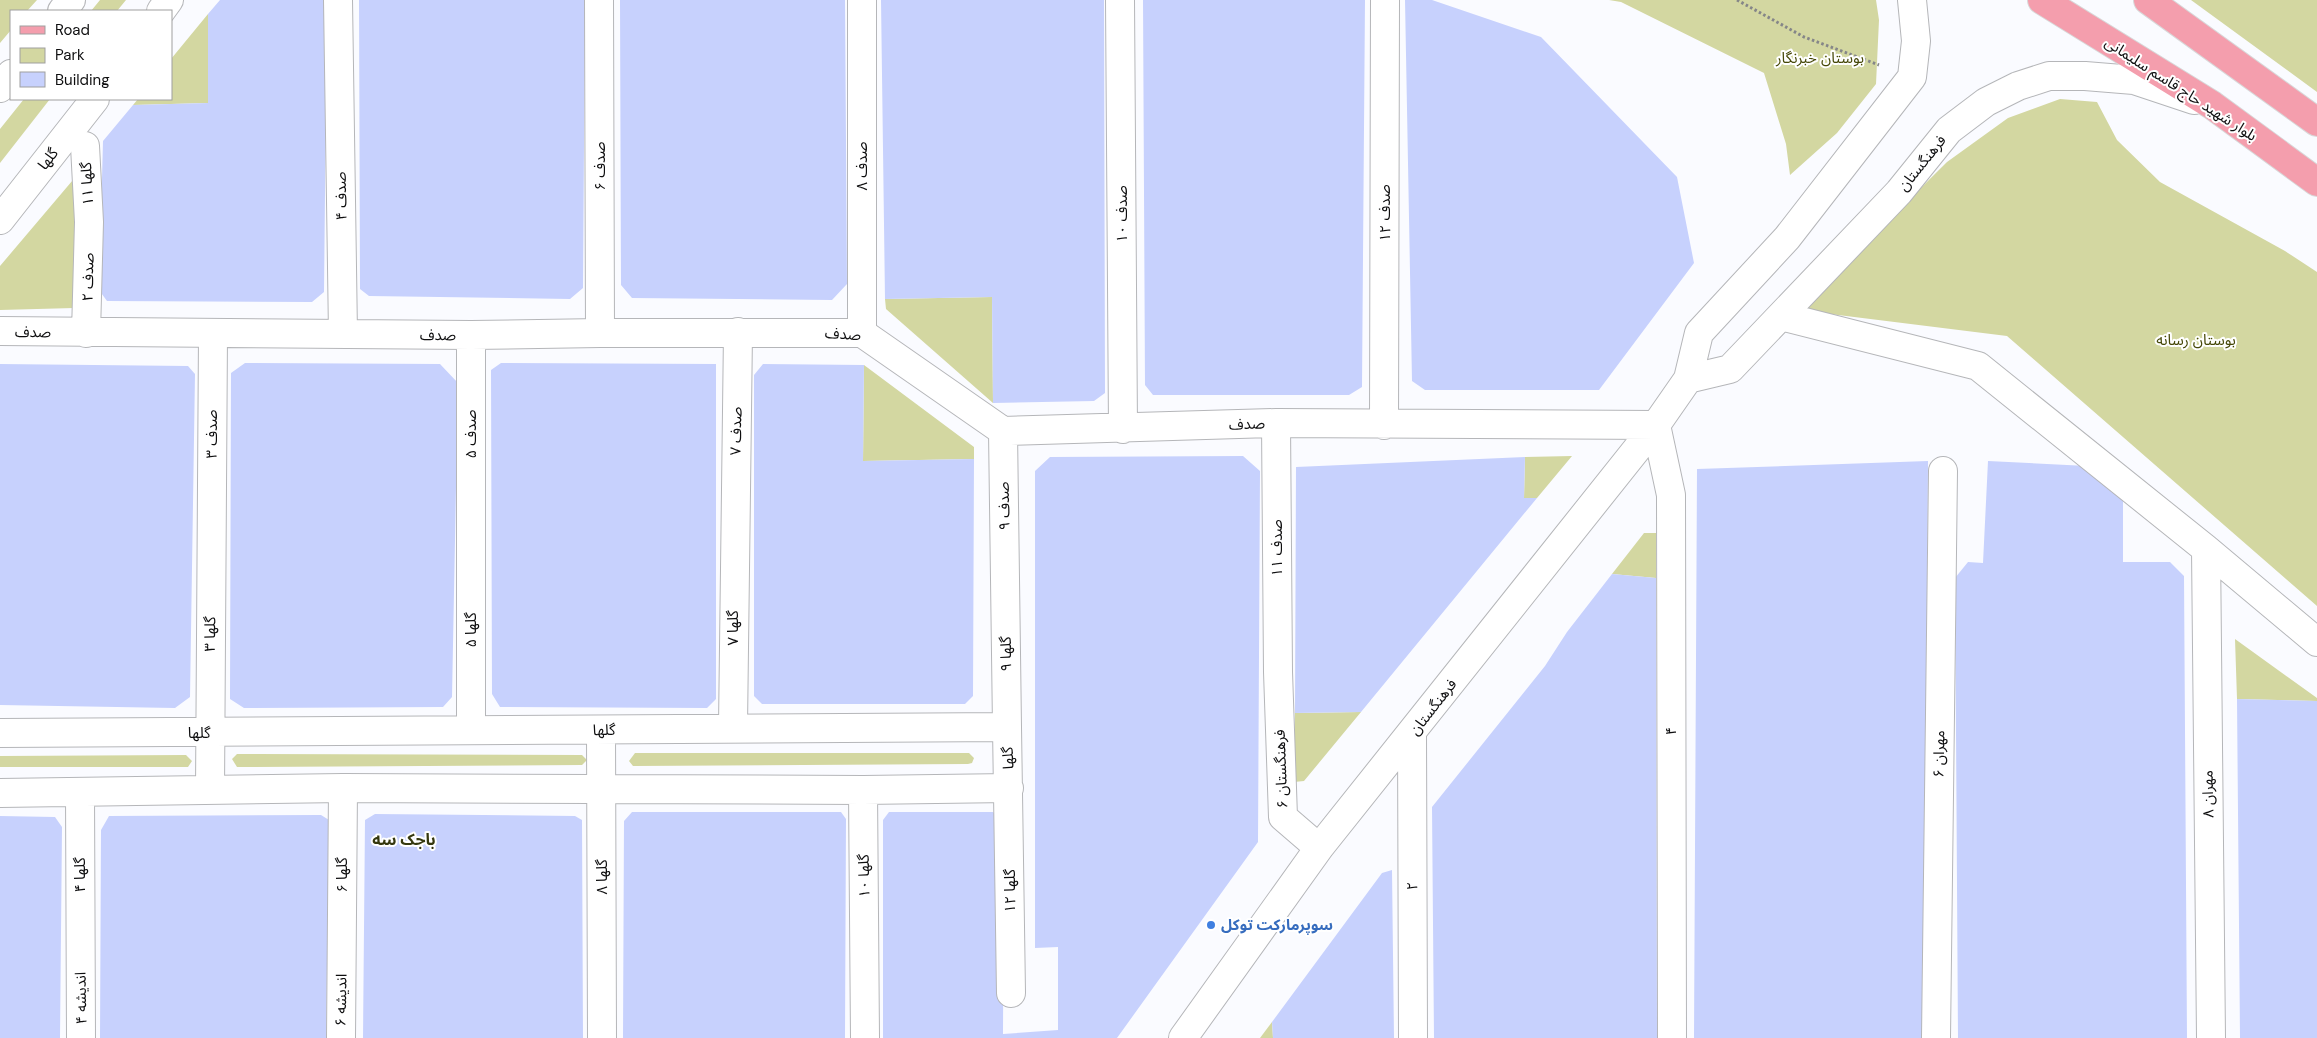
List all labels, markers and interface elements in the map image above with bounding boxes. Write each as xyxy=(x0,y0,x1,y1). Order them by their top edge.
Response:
legend xyxy=(10,10,172,100)
text: Road xyxy=(55,20,90,40)
street label: بلوار شهید حاج قاسم سلیمانی xyxy=(2100,32,2261,147)
text: Park xyxy=(55,45,85,65)
park label: بوستان خبرنگار xyxy=(1775,48,1864,68)
text: Building xyxy=(55,70,110,90)
street label: فرهنگستان xyxy=(1893,131,1951,195)
street label: صدف ۶ xyxy=(590,142,610,190)
street label: صدف ۸ xyxy=(852,142,872,190)
street label: گلها xyxy=(33,143,63,174)
street label: گلها ۱۱ xyxy=(76,161,98,206)
street label: صدف ۴ xyxy=(331,171,351,221)
street label: صدف ۱۲ xyxy=(1375,184,1395,242)
street label: صدف ۱۰ xyxy=(1112,185,1132,243)
street label: صدف ۲ xyxy=(78,252,98,302)
street label: صدف xyxy=(15,322,51,342)
street label: صدف xyxy=(824,323,862,345)
street label: صدف xyxy=(420,325,456,345)
park label: بوستان رسانه xyxy=(2156,330,2236,350)
street label: صدف ۷ xyxy=(726,406,746,456)
street label: صدف ۳ xyxy=(202,410,222,458)
street label: صدف ۵ xyxy=(461,410,481,458)
street label: صدف xyxy=(1229,413,1265,435)
street label: صدف ۹ xyxy=(994,481,1014,531)
street label: صدف ۱۱ xyxy=(1267,519,1287,577)
street label: گلها ۷ xyxy=(723,610,743,646)
street label: گلها ۵ xyxy=(461,612,481,648)
street label: گلها ۳ xyxy=(200,615,220,652)
street label: گلها ۹ xyxy=(996,635,1016,672)
street label: فرهنگستان xyxy=(1405,674,1462,739)
street label: گلها xyxy=(592,720,616,740)
street label: گلها xyxy=(188,723,211,743)
street label: ۴ xyxy=(1661,727,1681,735)
street label: فرهنگستان ۶ xyxy=(1270,729,1292,809)
street label: مهران ۶ xyxy=(1929,730,1949,778)
street label: گلها xyxy=(998,746,1018,770)
street label: مهران ۸ xyxy=(2198,770,2218,818)
district label: باجک سه xyxy=(372,829,436,850)
street label: گلها ۱۰ xyxy=(854,853,874,898)
street label: گلها ۴ xyxy=(70,857,90,893)
street label: گلها ۶ xyxy=(332,857,352,893)
street label: گلها ۸ xyxy=(592,859,612,895)
street label: گلها ۱۲ xyxy=(1000,868,1020,913)
street label: ۲ xyxy=(1402,882,1422,890)
place label: سوپرمارکت توکل xyxy=(1221,915,1333,935)
marker: سوپرمارکت توکل xyxy=(1205,919,1217,931)
street label: اندیشه ۴ xyxy=(71,971,91,1025)
street label: اندیشه ۶ xyxy=(331,973,351,1027)

